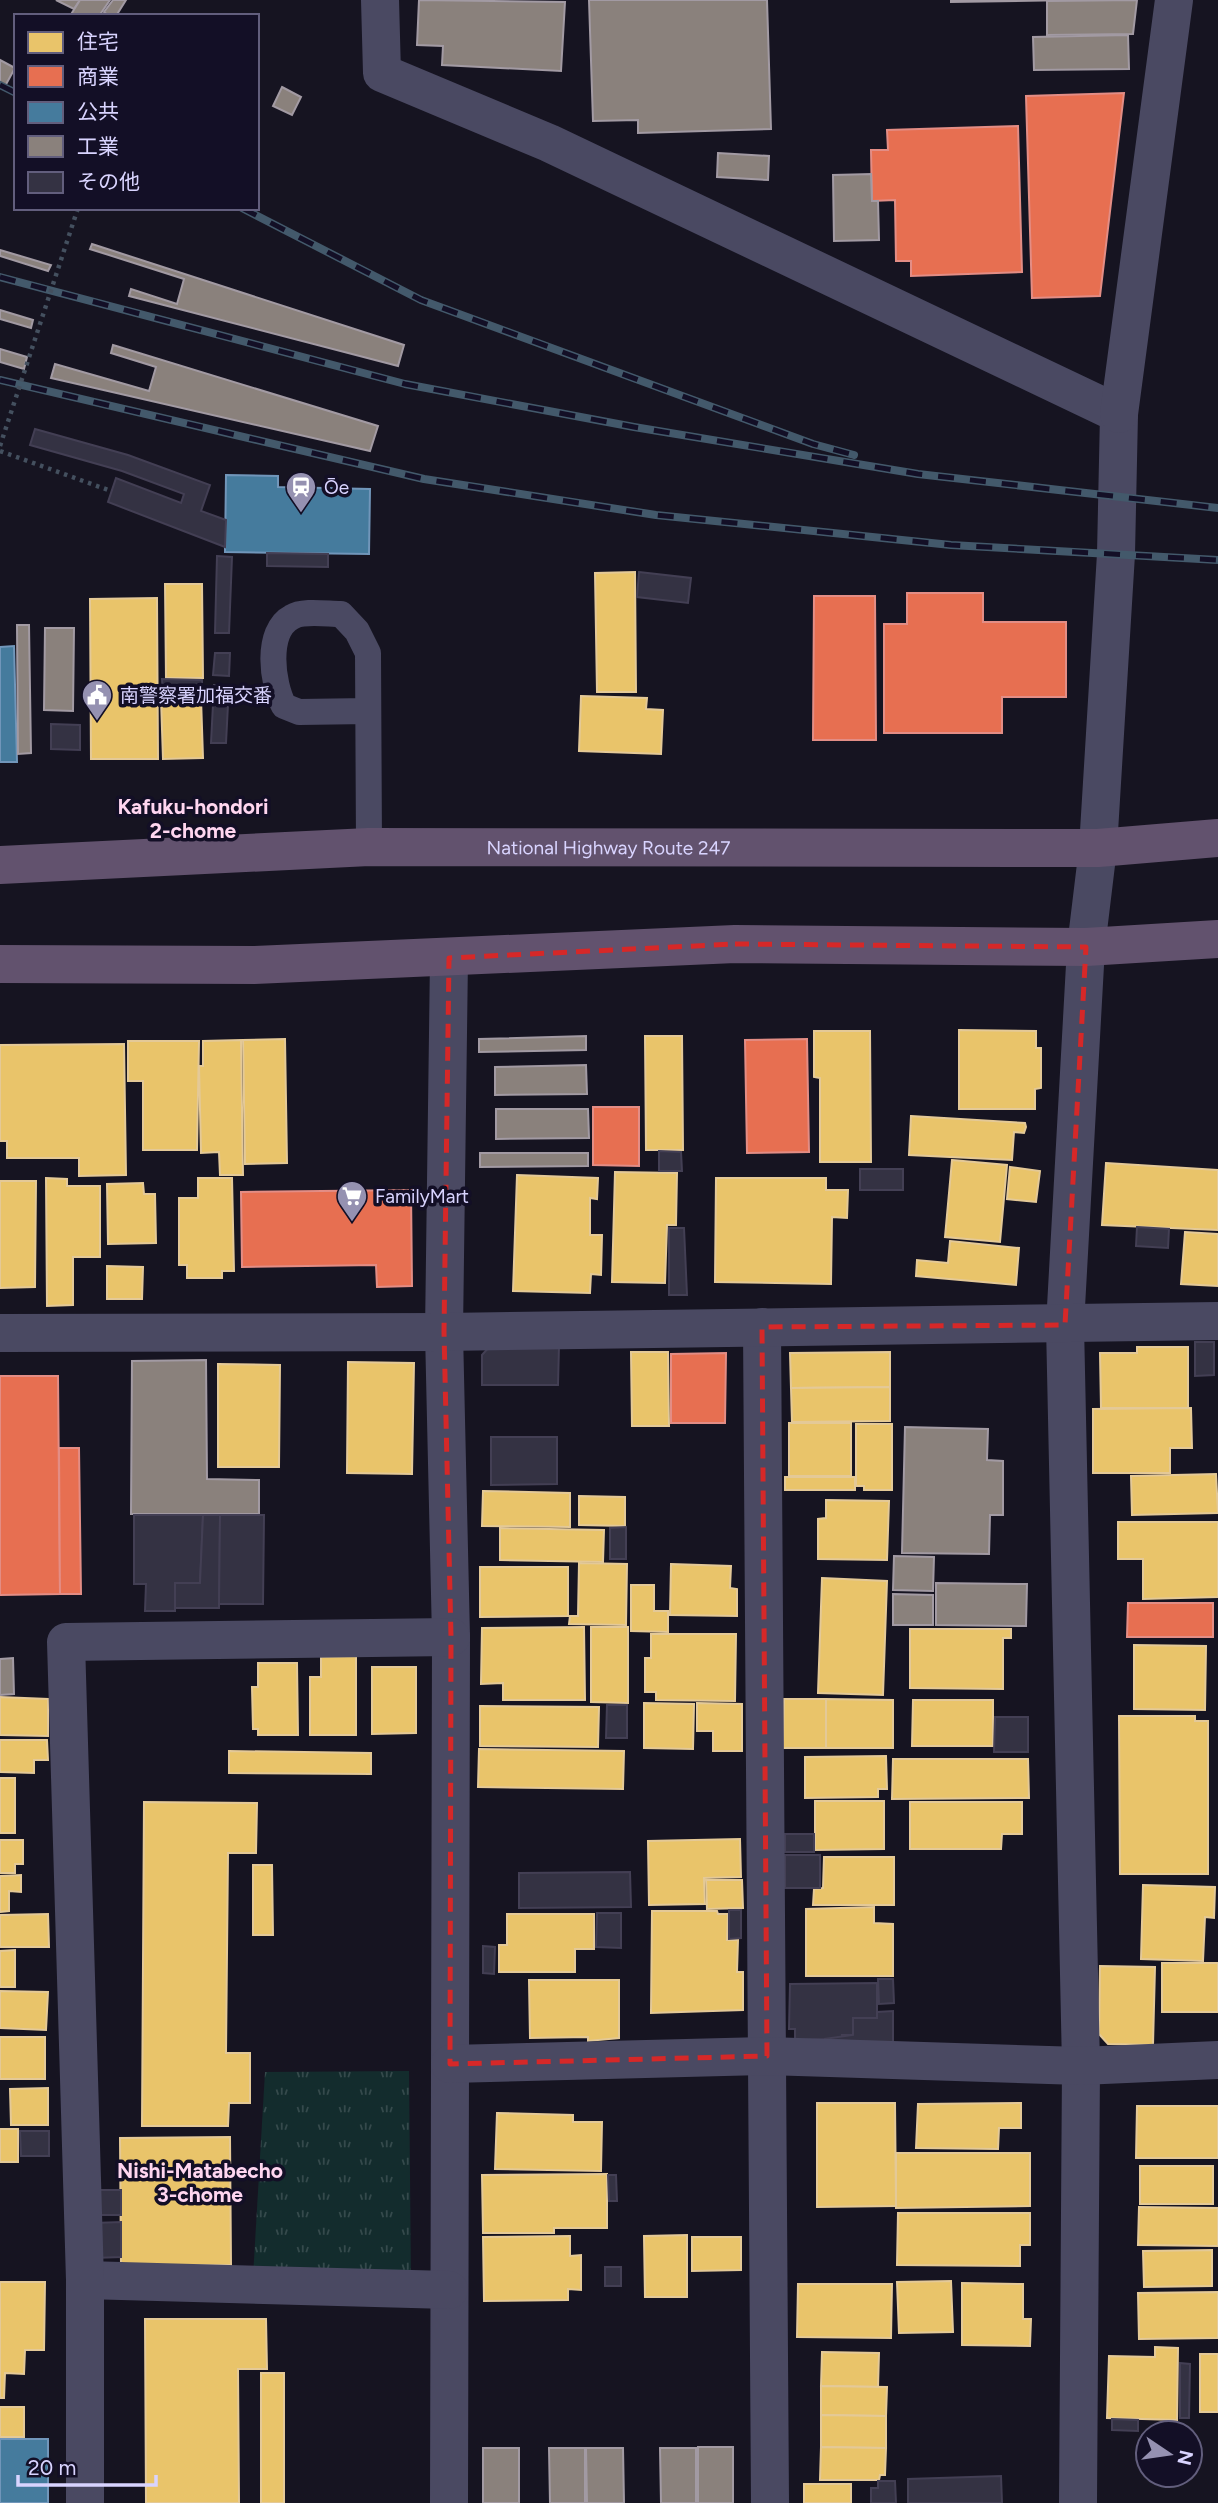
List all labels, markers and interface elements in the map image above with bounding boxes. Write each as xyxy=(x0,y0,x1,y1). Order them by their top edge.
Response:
legend xyxy=(14,14,259,210)
text: 住宅 xyxy=(77,29,119,54)
text: 商業 xyxy=(77,64,119,89)
text: 公共 xyxy=(77,99,119,124)
text: 工業 xyxy=(77,134,119,159)
text: その他 xyxy=(77,169,140,194)
station icon: Ōe xyxy=(284,470,318,514)
place label: Ōe xyxy=(324,476,349,499)
public building icon: 南警察署加福交番 xyxy=(80,678,114,722)
place label: 南警察署加福交番 xyxy=(120,684,272,707)
district label: Kafuku-hondori 2-chome xyxy=(118,794,268,843)
street label: National Highway Route 247 xyxy=(487,836,731,859)
supermarket icon: FamilyMart xyxy=(335,1179,369,1223)
place label: FamilyMart xyxy=(375,1185,469,1208)
district label: Nishi-Matabecho 3-chome xyxy=(117,2158,283,2207)
north arrow xyxy=(1134,2419,1204,2489)
scale bar xyxy=(18,2444,156,2488)
text: N xyxy=(1172,2448,1198,2467)
text: 20 m xyxy=(28,2455,76,2480)

